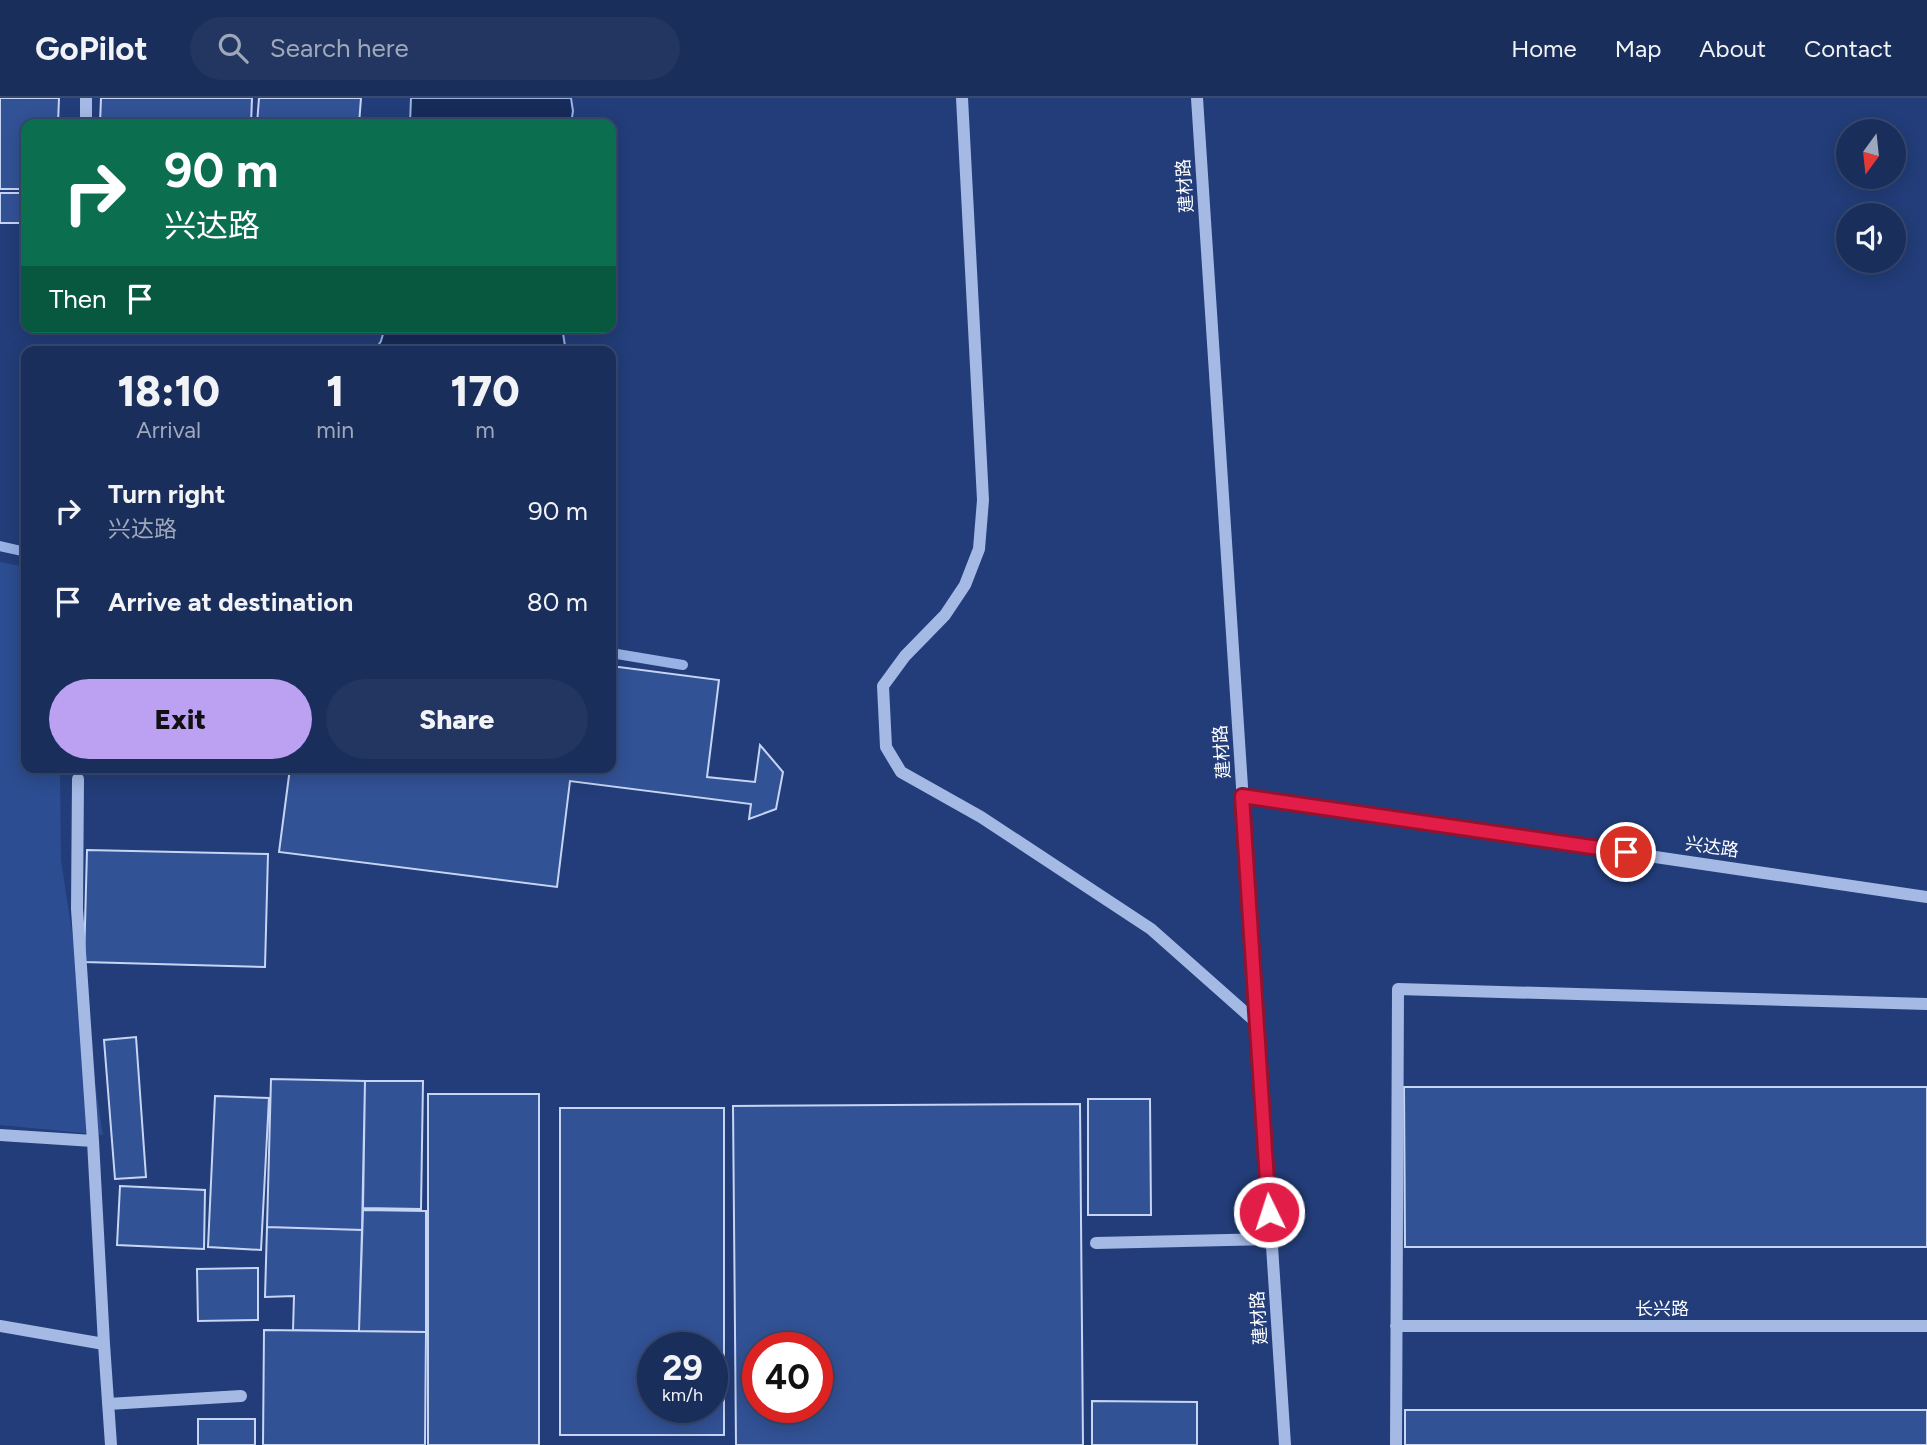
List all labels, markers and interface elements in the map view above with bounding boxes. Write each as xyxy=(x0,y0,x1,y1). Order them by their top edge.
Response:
search box xyxy=(190,17,680,80)
text: GoPilot xyxy=(35,29,148,68)
icon: search xyxy=(214,29,252,67)
text: Search here xyxy=(270,32,409,64)
text: Home xyxy=(1511,34,1577,63)
text: Map xyxy=(1615,34,1661,63)
text: About xyxy=(1699,34,1766,63)
text: Contact xyxy=(1804,34,1892,63)
north arrow xyxy=(1836,119,1906,189)
map controls xyxy=(1836,119,1906,273)
text: 90 m xyxy=(164,140,279,199)
icon: right xyxy=(49,147,140,238)
street label: 建材路 xyxy=(1172,158,1198,214)
button: sound xyxy=(1836,203,1906,273)
text: 兴达路 xyxy=(164,207,260,245)
icon: arrive xyxy=(121,280,159,318)
text: Then xyxy=(49,283,107,315)
text: 18:10 xyxy=(117,366,220,417)
text: 1 xyxy=(326,366,344,417)
text: 170 xyxy=(451,366,520,417)
text: Arrival xyxy=(136,416,201,444)
text: min xyxy=(316,416,354,444)
text: m xyxy=(475,416,495,444)
text: Turn right xyxy=(108,478,225,510)
icon: right xyxy=(49,492,87,530)
text: 90 m xyxy=(528,495,588,527)
text: 兴达路 xyxy=(108,515,177,543)
icon: arrive xyxy=(49,583,87,621)
text: Arrive at destination xyxy=(108,586,353,618)
text: 80 m xyxy=(527,586,588,618)
button: Exit xyxy=(49,679,312,759)
button: Share xyxy=(326,679,588,759)
street label: 建材路 xyxy=(1209,724,1235,780)
pin xyxy=(1596,822,1656,882)
street label: 兴达路 xyxy=(1684,832,1740,862)
icon: arrive xyxy=(1607,833,1645,871)
position arrow xyxy=(1232,1175,1306,1249)
street label: 建材路 xyxy=(1246,1290,1272,1346)
street label: 长兴路 xyxy=(1635,1298,1689,1320)
speed limit sign: 40 xyxy=(742,1332,833,1423)
text: 29 xyxy=(662,1347,703,1389)
text: km/h xyxy=(662,1384,703,1406)

